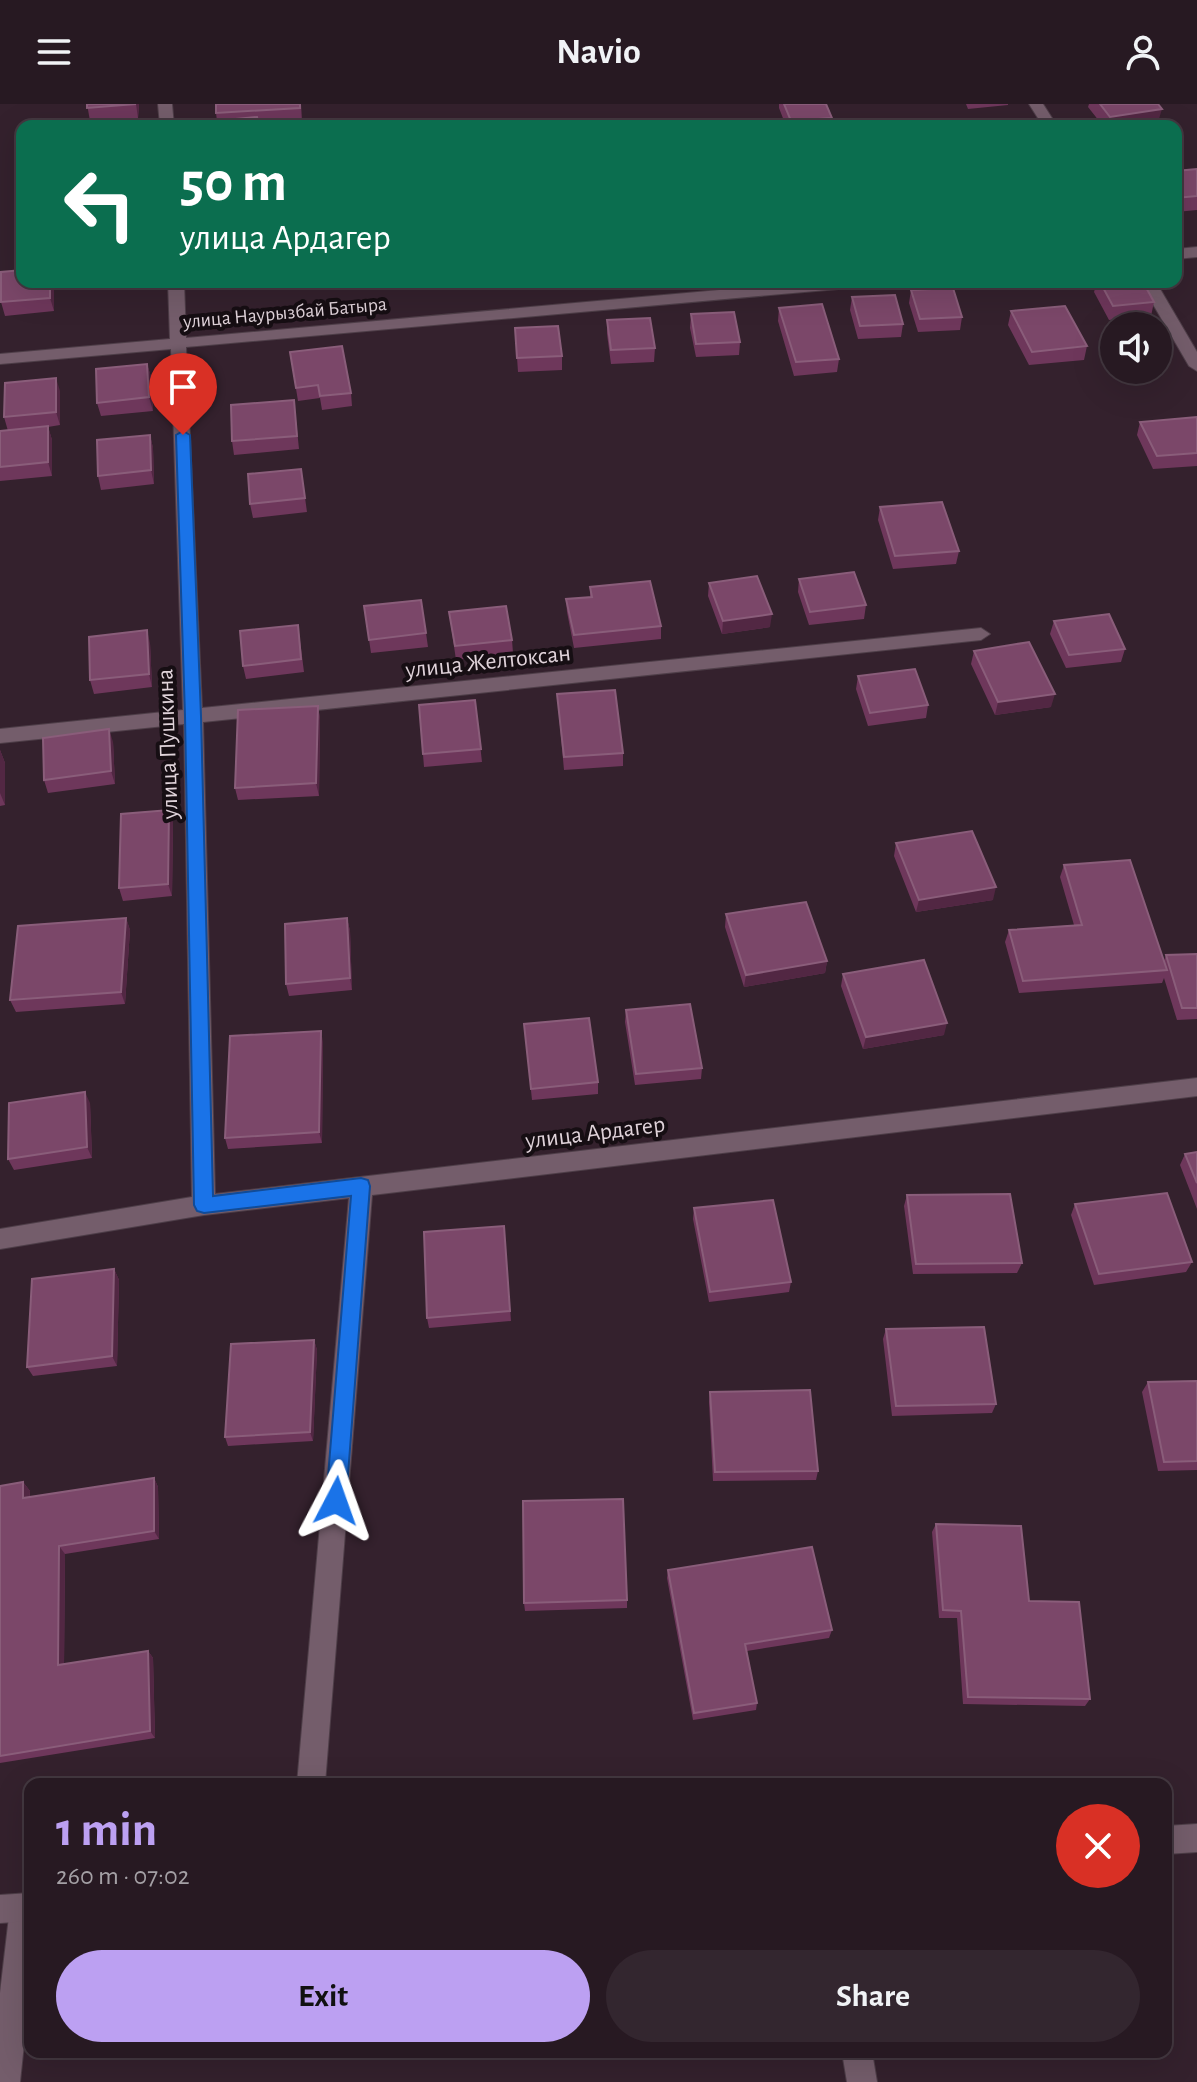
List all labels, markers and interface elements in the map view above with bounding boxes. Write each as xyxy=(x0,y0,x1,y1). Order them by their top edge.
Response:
icon: menu xyxy=(32,30,76,74)
icon: person xyxy=(1121,30,1165,74)
text: Navio xyxy=(556,34,641,70)
icon: left xyxy=(48,152,152,256)
text: 50 m xyxy=(180,155,287,211)
text: улица Ардагер xyxy=(180,220,391,256)
street label: улица Наурызбай Батыра xyxy=(181,294,388,332)
map controls xyxy=(1100,312,1172,384)
button: sound xyxy=(1100,312,1172,384)
pin xyxy=(149,353,217,435)
icon: arrive xyxy=(161,365,205,409)
street label: улица Желтоксан xyxy=(403,641,572,683)
street label: улица Пушкина xyxy=(153,668,183,821)
street label: улица Ардагер xyxy=(523,1113,666,1154)
position arrow xyxy=(294,1459,378,1543)
button: close xyxy=(1056,1804,1140,1888)
text: 1 min xyxy=(56,1807,157,1855)
text: 260 m · 07:02 xyxy=(56,1863,189,1889)
button: Exit xyxy=(56,1950,590,2042)
button: Share xyxy=(606,1950,1140,2042)

